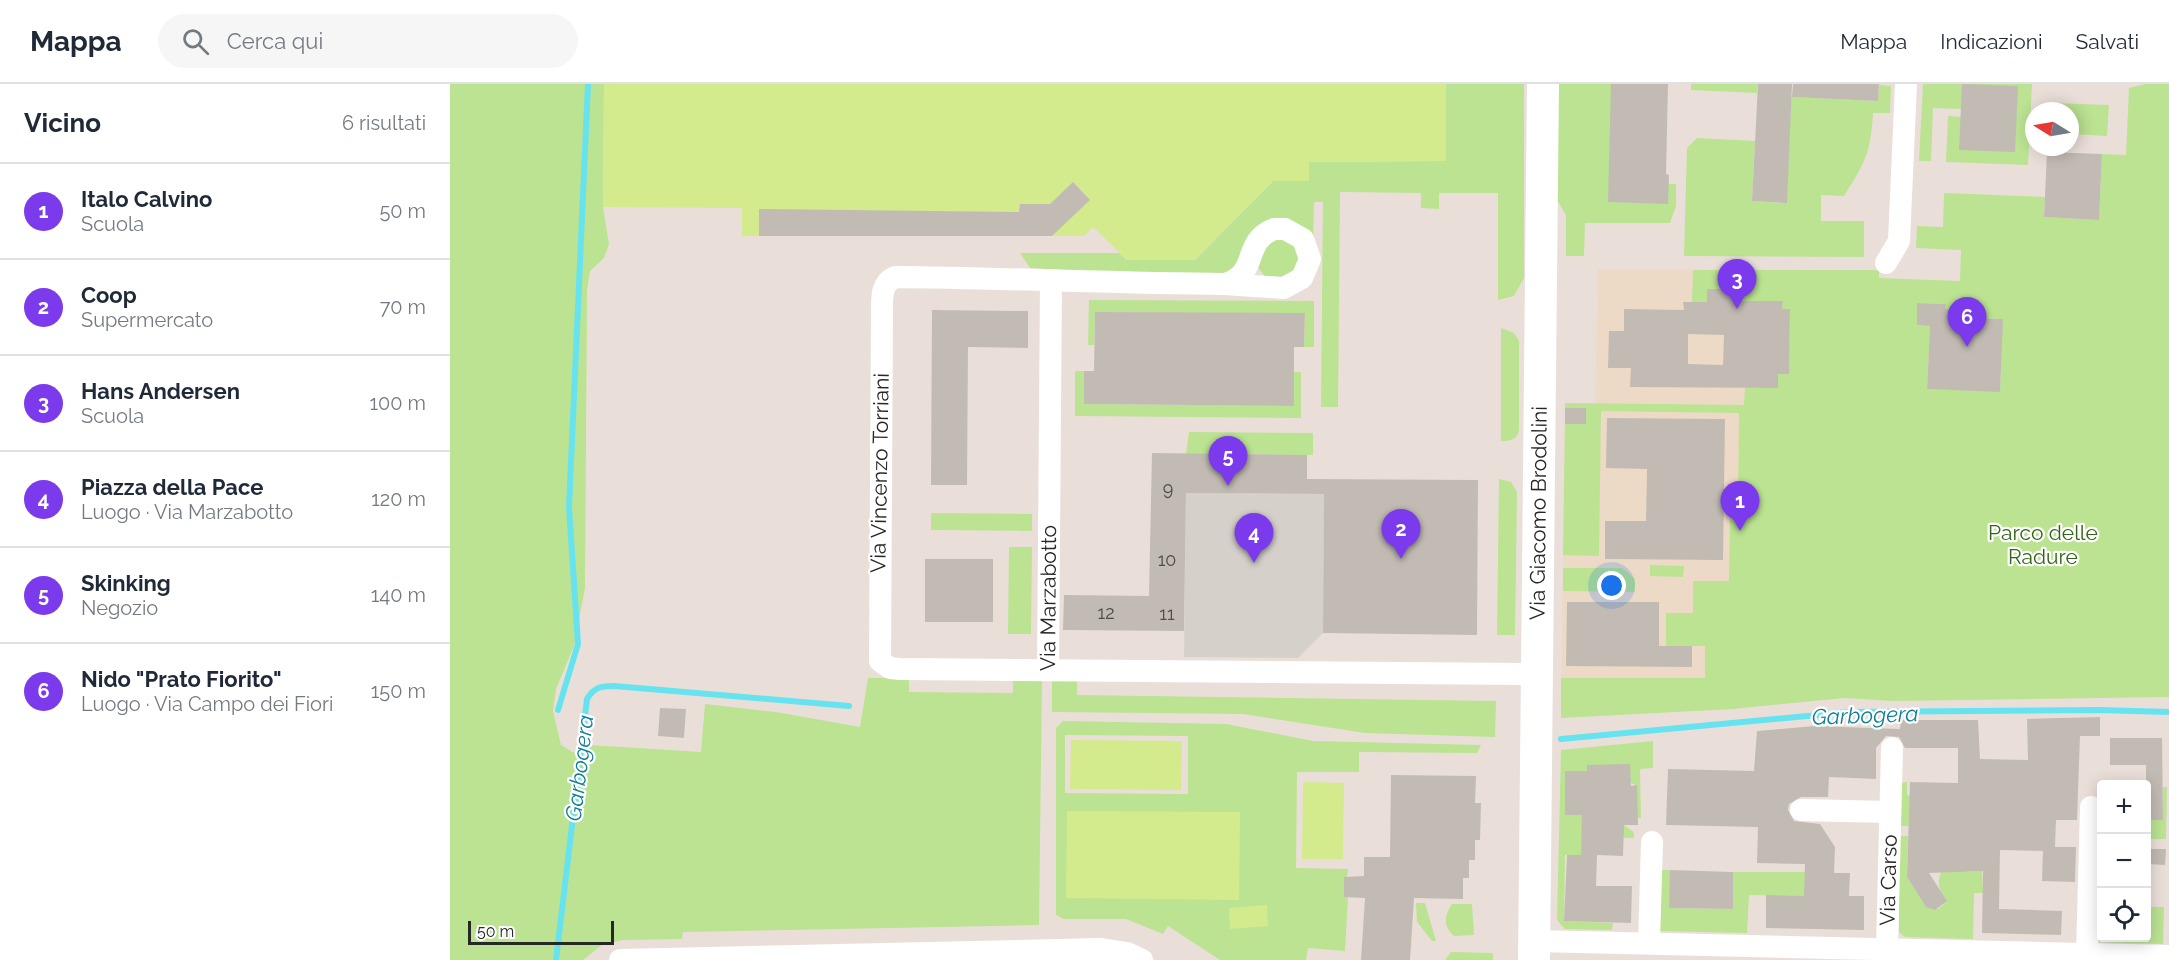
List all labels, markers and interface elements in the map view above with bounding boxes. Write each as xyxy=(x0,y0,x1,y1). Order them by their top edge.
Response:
search box xyxy=(158,14,578,68)
text: Mappa xyxy=(30,25,122,58)
icon: search xyxy=(179,25,212,58)
text: Cerca qui xyxy=(227,28,323,54)
text: Mappa xyxy=(1840,29,1907,54)
text: Indicazioni xyxy=(1940,29,2043,54)
text: Salvati xyxy=(2076,29,2139,54)
north arrow xyxy=(2025,102,2079,156)
text: Vicino xyxy=(24,108,101,138)
text: 6 risultati xyxy=(342,111,426,135)
text: Italo Calvino xyxy=(81,186,212,212)
text: 1 xyxy=(39,199,48,223)
text: 50 m xyxy=(379,199,426,223)
text: Scuola xyxy=(81,212,144,236)
pin: 3 xyxy=(1718,260,1756,309)
text: Coop xyxy=(81,282,137,308)
text: 2 xyxy=(38,295,49,319)
text: 70 m xyxy=(380,295,426,319)
pin: 6 xyxy=(1948,298,1987,347)
text: Supermercato xyxy=(81,308,213,332)
street label: Via Vincenzo Torriani xyxy=(865,373,894,573)
text: Hans Andersen xyxy=(81,378,240,404)
text: 3 xyxy=(38,391,49,415)
text: 100 m xyxy=(369,391,426,415)
text: Scuola xyxy=(81,404,144,428)
street label: Via Giacomo Brodolini xyxy=(1524,406,1552,620)
pin: 5 xyxy=(1208,436,1248,486)
text: Piazza della Pace xyxy=(81,474,263,500)
house number: 9 xyxy=(1163,478,1173,499)
pin: 1 xyxy=(1720,482,1760,531)
text: 4 xyxy=(38,487,49,511)
text: 120 m xyxy=(371,487,426,511)
text: Luogo · Via Marzabotto xyxy=(81,500,293,524)
pin: 2 xyxy=(1382,510,1420,559)
pin: 4 xyxy=(1234,514,1274,563)
park label: Parco delle Radure xyxy=(1988,520,2098,569)
street label: Via Marzabotto xyxy=(1035,525,1061,671)
house number: 10 xyxy=(1158,549,1176,570)
text: Skinking xyxy=(81,570,171,596)
your location xyxy=(1597,571,1626,600)
text: 5 xyxy=(38,583,49,607)
text: 140 m xyxy=(371,583,426,607)
text: Negozio xyxy=(81,596,158,620)
house number: 12 xyxy=(1097,602,1115,623)
house number: 11 xyxy=(1159,603,1175,624)
text: Nido "Prato Fiorito" xyxy=(81,666,282,692)
text: 6 xyxy=(37,679,50,703)
text: 150 m xyxy=(371,679,426,703)
text: Luogo · Via Campo dei Fiori xyxy=(81,692,333,716)
water label: Garbogera xyxy=(1811,700,1919,730)
water label: Garbogera xyxy=(560,713,598,823)
map controls xyxy=(2097,780,2151,942)
button: + xyxy=(2097,780,2151,834)
street label: Via Carso xyxy=(1875,834,1902,926)
button: − xyxy=(2097,834,2151,888)
button: locate xyxy=(2097,888,2151,942)
scale bar xyxy=(468,918,614,946)
text: 50 m xyxy=(477,922,514,941)

